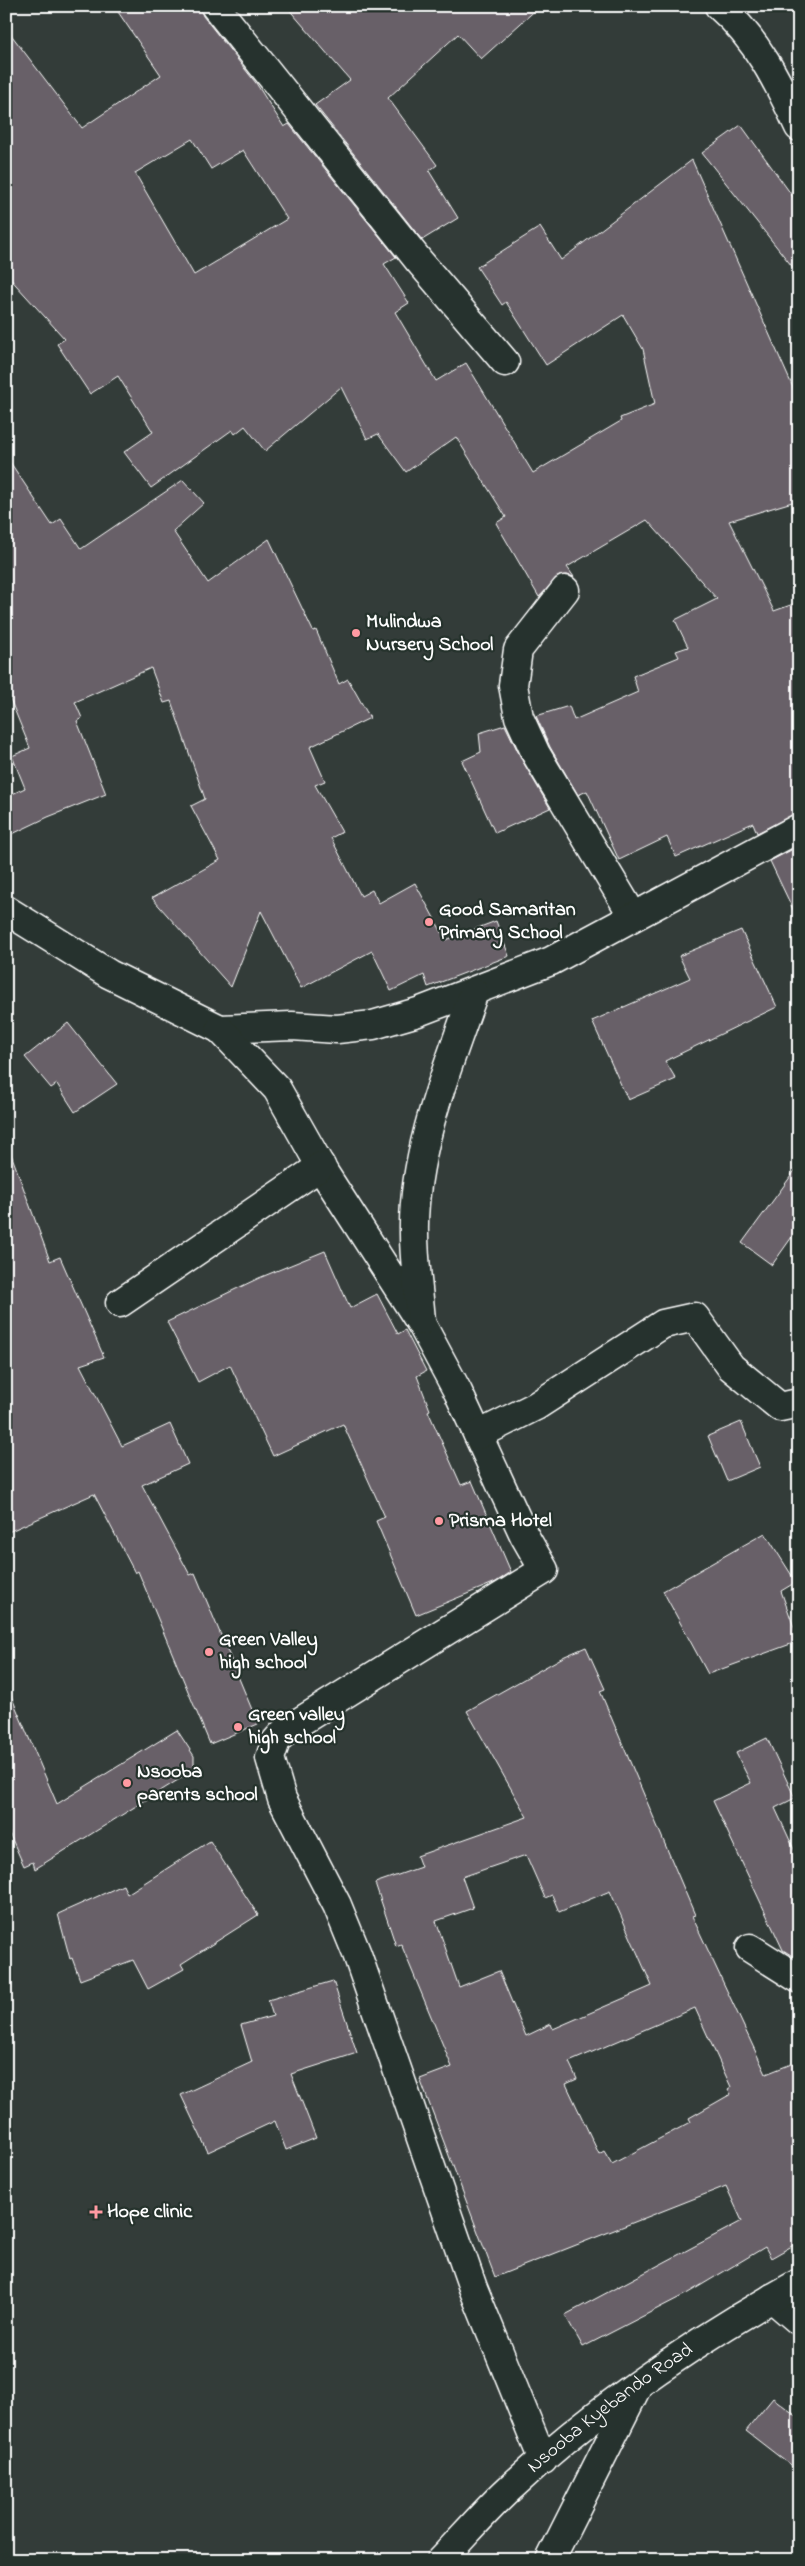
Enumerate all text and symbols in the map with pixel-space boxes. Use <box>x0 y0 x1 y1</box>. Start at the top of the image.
place label: Mulindwa Nursery School <box>366 608 493 661</box>
marker: Mulindwa Nursery School <box>350 627 362 639</box>
place label: Good Samaritan Primary School <box>439 896 576 949</box>
marker: Good Samaritan Primary School <box>423 916 435 928</box>
place label: Prisma Hotel <box>449 1507 552 1536</box>
marker: Prisma Hotel <box>433 1515 445 1527</box>
place label: Green Valley high school <box>219 1626 318 1679</box>
marker: Green Valley high school <box>203 1646 215 1658</box>
place label: Green valley high school <box>248 1701 345 1754</box>
marker: Green valley high school <box>232 1721 244 1733</box>
place label: Nsooba parents school <box>137 1758 258 1810</box>
marker: Nsooba parents school <box>121 1777 133 1789</box>
place label: Hope clinic <box>107 2198 193 2227</box>
marker: Hope clinic <box>89 2205 103 2219</box>
street label: Nsooba Kyebando Road <box>521 2336 699 2480</box>

